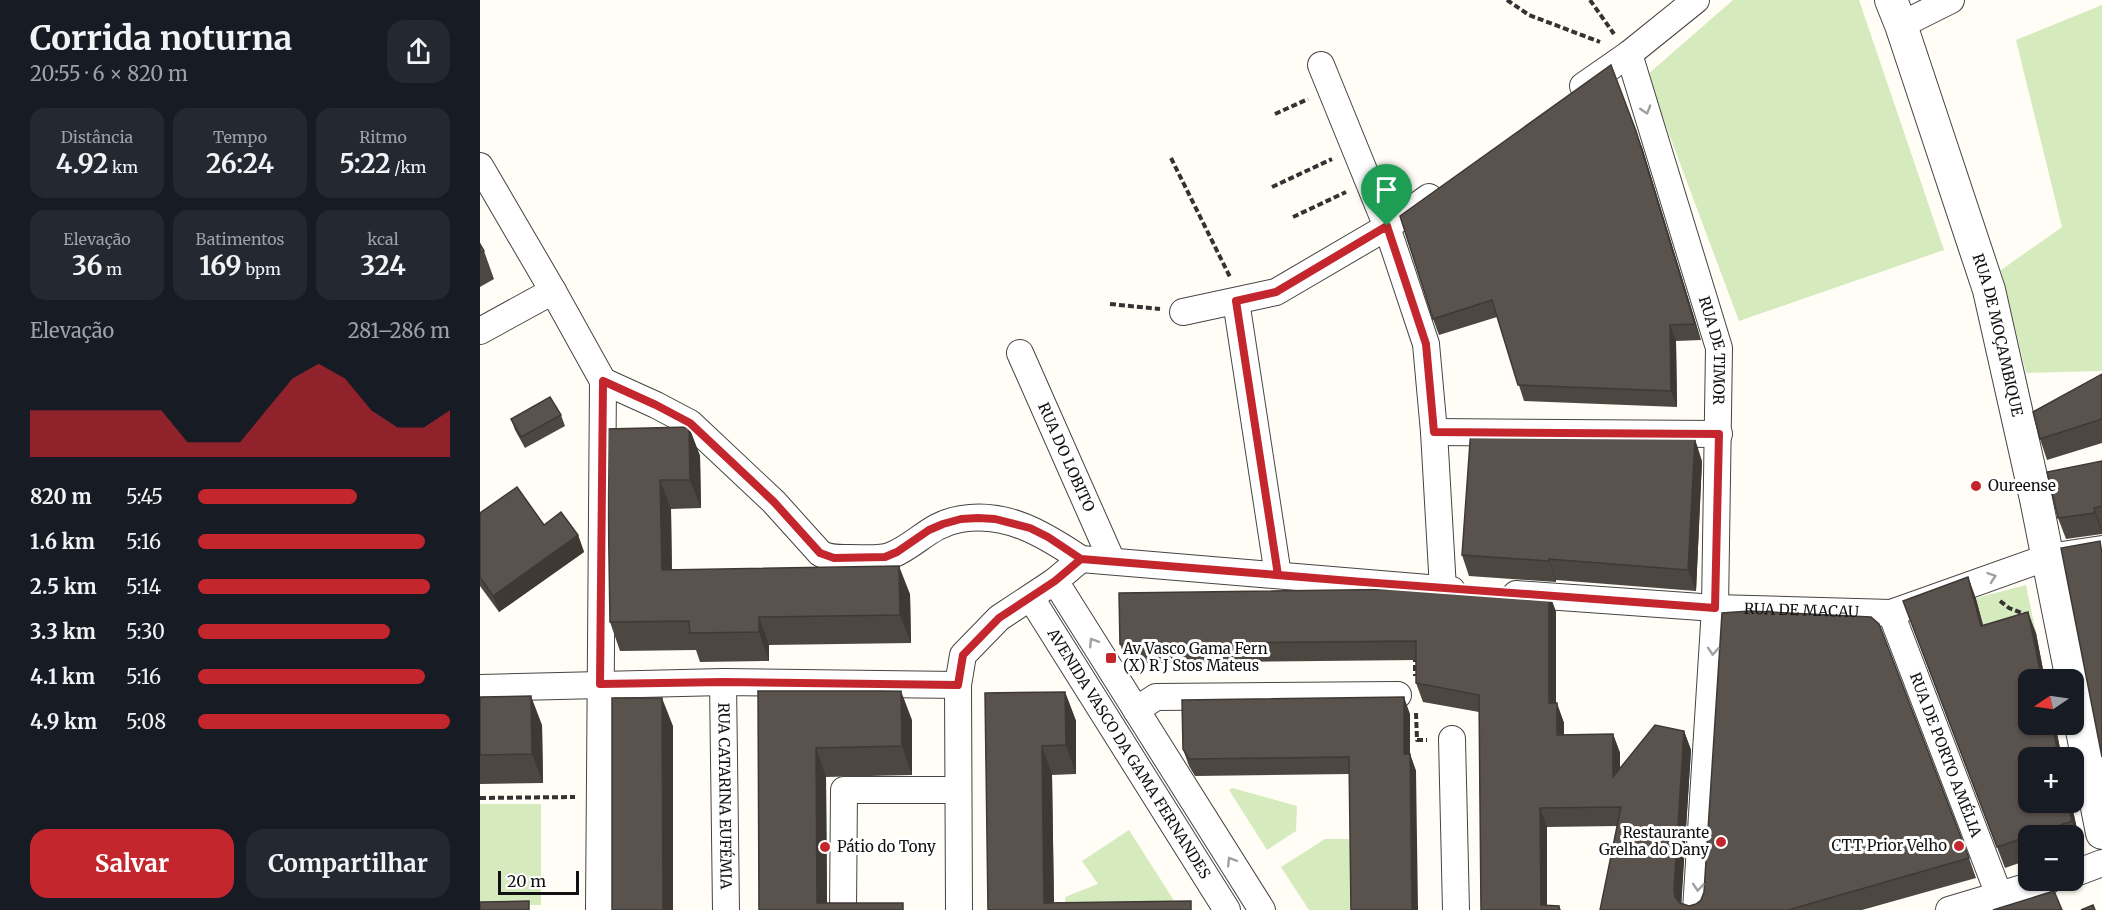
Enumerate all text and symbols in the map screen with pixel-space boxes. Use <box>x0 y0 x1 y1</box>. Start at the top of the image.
text: Corrida noturna <box>30 18 292 59</box>
button: share <box>387 20 450 83</box>
text: 20:55 · 6 × 820 m <box>30 61 188 86</box>
one-way arrow <box>1639 104 1651 115</box>
text: Distância <box>61 127 133 147</box>
text: Tempo <box>213 127 267 147</box>
text: Ritmo <box>359 127 407 147</box>
text: 4.92 <box>56 147 108 180</box>
text: 26:24 <box>206 147 274 180</box>
text: 5:22 <box>340 147 390 180</box>
text: km <box>108 157 138 177</box>
text: /km <box>390 157 426 177</box>
pin <box>1361 164 1412 226</box>
icon: arrive <box>1370 173 1403 206</box>
text: Elevação <box>63 229 131 249</box>
text: Batimentos <box>196 229 284 249</box>
text: kcal <box>367 229 399 249</box>
text: 36 <box>72 249 102 282</box>
text: 169 <box>199 249 242 282</box>
text: 324 <box>360 249 406 282</box>
street label: RUA DE MOÇAMBIQUE <box>1969 251 2027 419</box>
text: m <box>102 259 122 279</box>
text: bpm <box>242 259 281 279</box>
street label: RUA DE TIMOR <box>1695 294 1729 405</box>
text: Elevação <box>30 318 114 343</box>
text: 281–286 m <box>348 318 450 343</box>
street label: RUA DO LOBITO <box>1034 399 1099 515</box>
place label: Oureense <box>1988 476 2056 495</box>
marker: Oureense <box>1969 479 1983 493</box>
text: 820 m <box>30 484 92 509</box>
text: 5:45 <box>126 484 163 509</box>
text: 1.6 km <box>30 529 95 554</box>
text: 5:16 <box>126 529 161 554</box>
one-way arrow <box>1986 572 1997 584</box>
text: 2.5 km <box>30 574 97 599</box>
text: 5:14 <box>126 574 161 599</box>
street label: RUA DE MACAU <box>1744 599 1859 621</box>
text: 3.3 km <box>30 619 96 644</box>
text: 5:30 <box>126 619 165 644</box>
street label: AVENIDA VASCO DA GAMA FERNANDES <box>1043 624 1215 882</box>
one-way arrow <box>1090 638 1101 649</box>
place label: Av Vasco Gama Fern (X) R J Stos Mateus <box>1122 639 1268 675</box>
one-way arrow <box>1706 646 1719 655</box>
marker: Av Vasco Gama Fern (X) R J Stos Mateus <box>1104 651 1118 665</box>
text: 4.1 km <box>30 664 95 689</box>
text: 5:16 <box>126 664 161 689</box>
north arrow <box>2018 669 2084 735</box>
map controls <box>2018 669 2084 891</box>
street label: RUA DE PORTO AMÉLIA <box>1906 670 1986 840</box>
street label: RUA CATARINA EUFÉMIA <box>714 703 736 890</box>
text: 4.9 km <box>30 709 97 734</box>
text: 5:08 <box>126 709 166 734</box>
button: + <box>2018 747 2084 813</box>
place label: Restaurante Grelha do Dany <box>1599 823 1709 859</box>
button: − <box>2018 825 2084 891</box>
button: Salvar <box>30 829 234 898</box>
button: Compartilhar <box>246 829 450 898</box>
marker: Restaurante Grelha do Dany <box>1714 835 1728 849</box>
place label: CTT Prior Velho <box>1832 836 1947 855</box>
place label: Pátio do Tony <box>837 837 936 856</box>
marker: CTT Prior Velho <box>1952 839 1966 853</box>
marker: Pátio do Tony <box>818 840 832 854</box>
one-way arrow <box>1227 856 1238 867</box>
scale bar <box>498 868 579 896</box>
text: 20 m <box>507 871 546 891</box>
one-way arrow <box>1691 883 1704 892</box>

